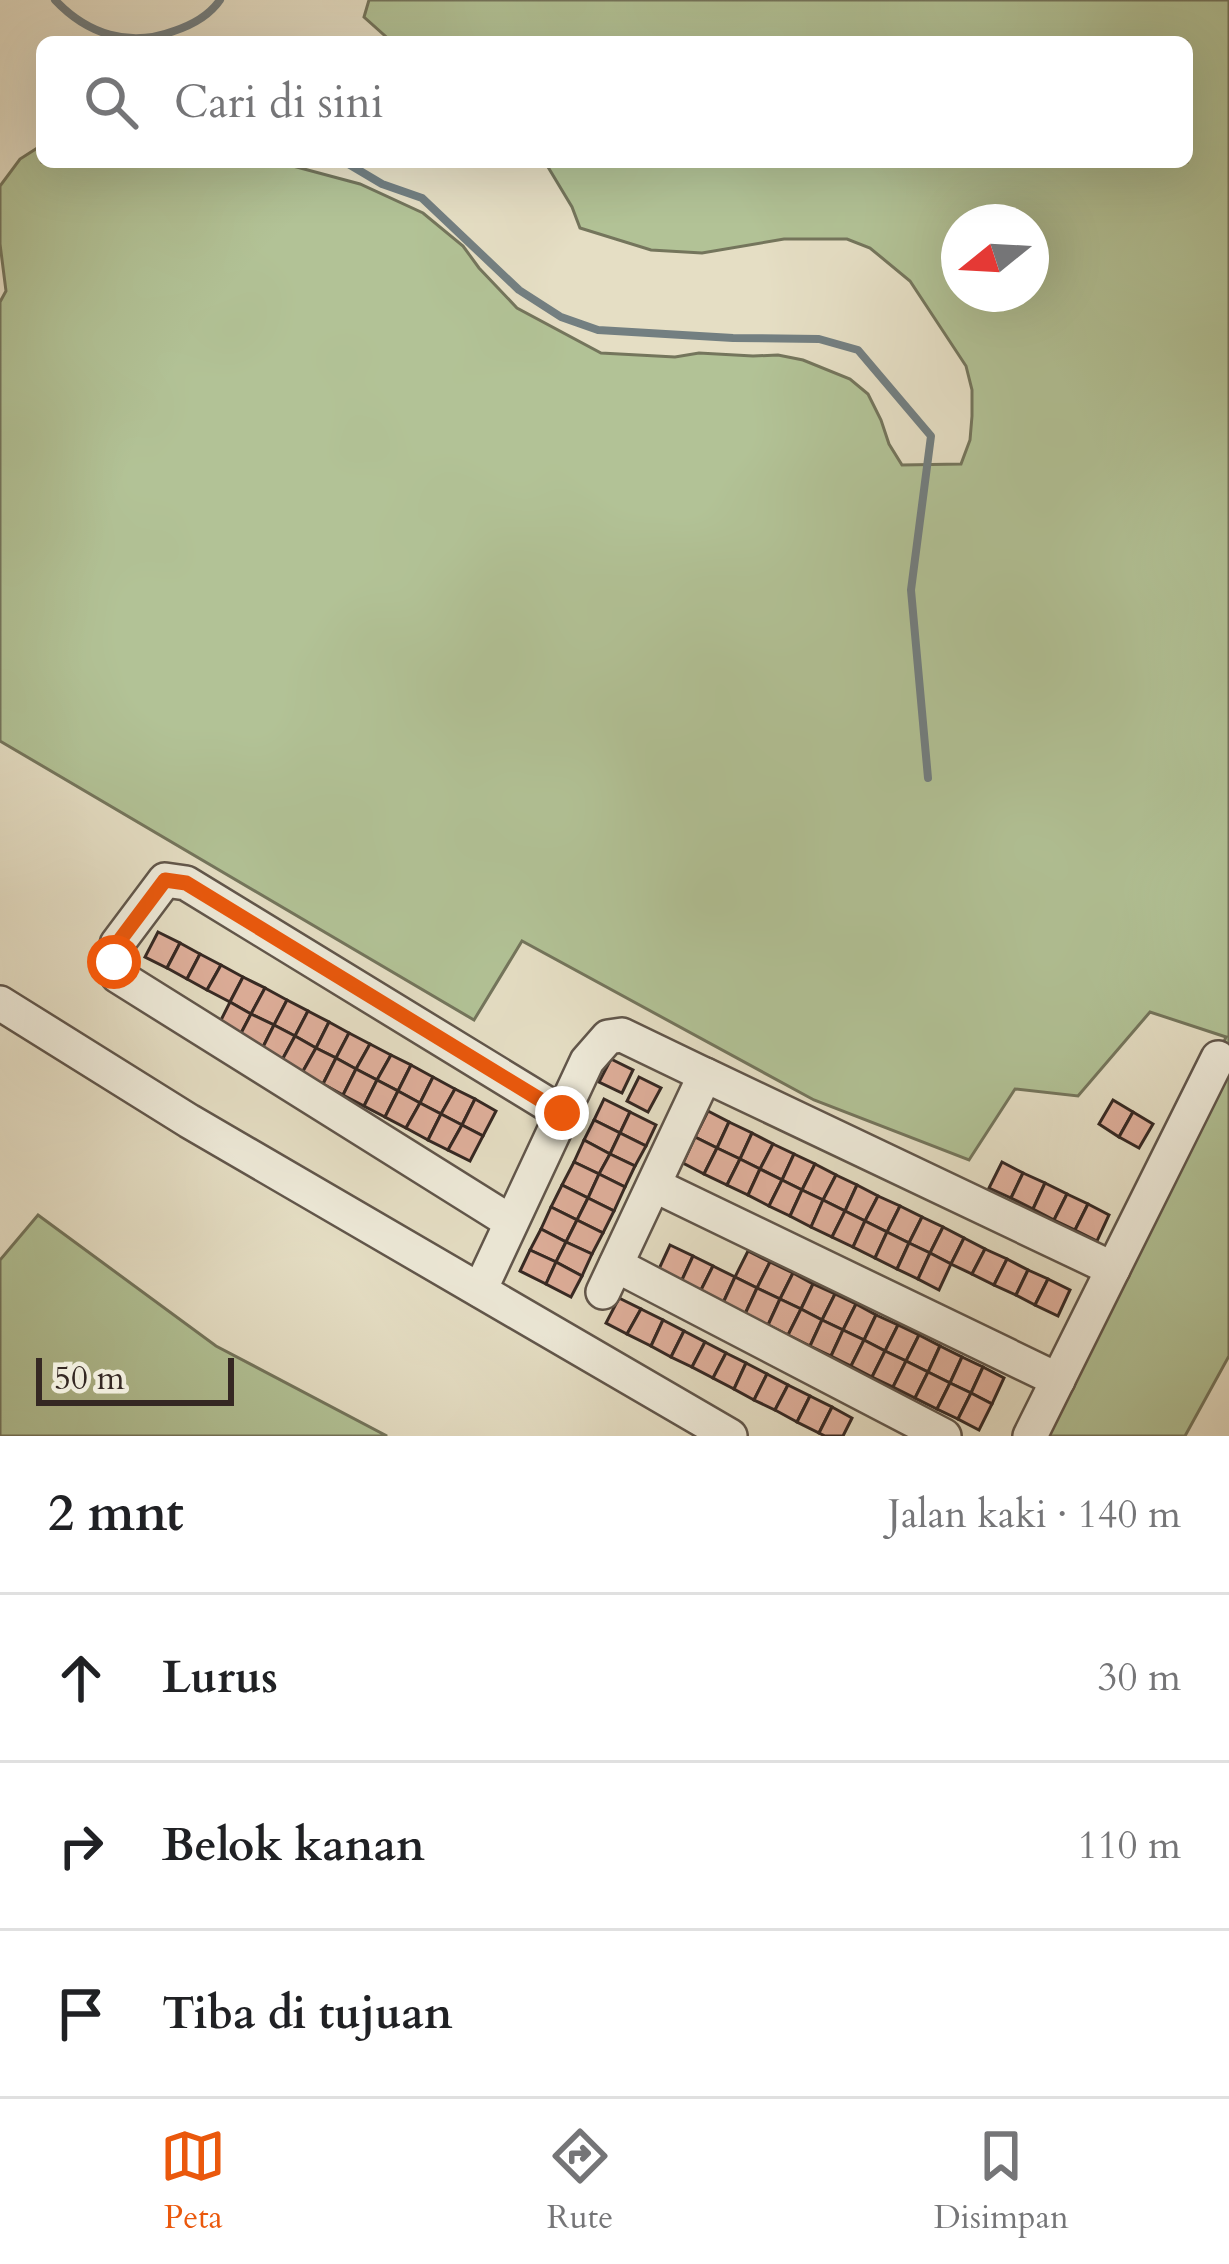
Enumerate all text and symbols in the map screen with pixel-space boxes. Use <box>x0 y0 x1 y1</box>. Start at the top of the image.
search box <box>36 36 1193 168</box>
icon: search <box>78 69 144 135</box>
text: Cari di sini <box>174 72 384 133</box>
north arrow <box>941 204 1049 312</box>
route start <box>87 935 141 989</box>
route end <box>535 1086 589 1140</box>
scale bar <box>36 1352 234 1405</box>
text: 50 m <box>54 1356 125 1401</box>
text: 2 mnt <box>48 1479 184 1549</box>
text: Jalan kaki · 140 m <box>888 1488 1181 1541</box>
icon: ahead <box>48 1645 114 1711</box>
text: Lurus <box>162 1647 278 1708</box>
text: 30 m <box>1098 1651 1181 1704</box>
icon: right <box>48 1813 114 1879</box>
text: Belok kanan <box>162 1815 425 1876</box>
text: 110 m <box>1078 1819 1181 1872</box>
icon: arrive <box>48 1981 114 2047</box>
text: Tiba di tujuan <box>162 1983 453 2044</box>
tab: Peta <box>160 2123 226 2240</box>
tab: Rute <box>547 2123 613 2240</box>
tab: Disimpan <box>934 2123 1069 2240</box>

